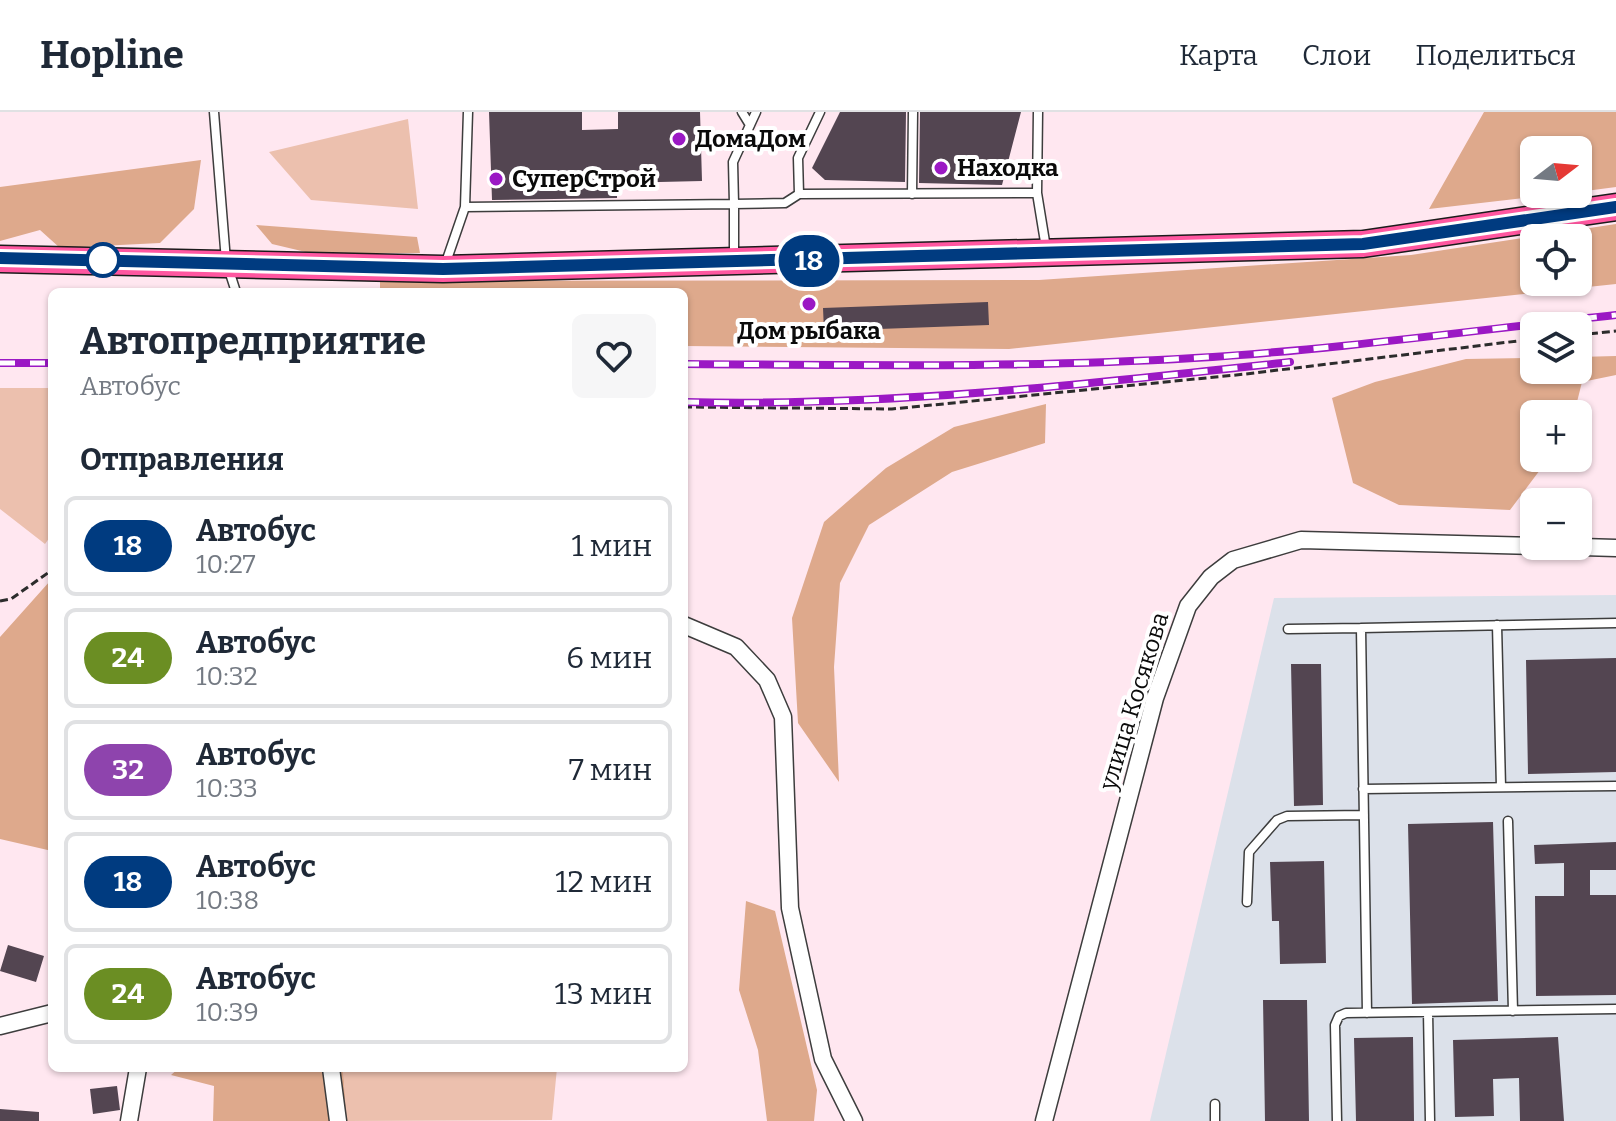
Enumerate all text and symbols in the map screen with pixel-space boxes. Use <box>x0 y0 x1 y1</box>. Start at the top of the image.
text: Hopline <box>40 32 184 78</box>
text: Карта <box>1179 39 1258 72</box>
text: Слои <box>1302 39 1371 72</box>
text: Поделиться <box>1415 39 1576 72</box>
place label: ДомаДом <box>695 125 806 153</box>
marker: ДомаДом <box>670 130 688 148</box>
north arrow <box>1520 136 1592 208</box>
map controls <box>1520 136 1592 560</box>
place label: Находка <box>957 154 1059 182</box>
marker: Находка <box>932 159 950 177</box>
place label: СуперСтрой <box>512 165 656 193</box>
marker: СуперСтрой <box>487 170 505 188</box>
button: locate <box>1520 224 1592 296</box>
line badge: 18 <box>773 235 845 287</box>
unlabelled marker <box>86 243 120 277</box>
text: 18 <box>795 244 823 277</box>
marker: Дом рыбака <box>800 295 818 313</box>
button: layers <box>1520 312 1592 384</box>
button: heart <box>572 314 656 398</box>
place label: Дом рыбака <box>737 317 881 345</box>
text: Автопредприятие <box>80 318 426 364</box>
text: Автобус <box>80 371 181 402</box>
button: + <box>1520 400 1592 472</box>
text: Отправления <box>80 442 284 478</box>
button: − <box>1520 488 1592 560</box>
text: Автобус <box>196 513 316 549</box>
text: 1 мин <box>572 528 652 564</box>
text: 18 <box>114 529 142 562</box>
text: 10:27 <box>196 549 256 580</box>
street label: улица Косякова <box>1093 609 1174 794</box>
text: Автобус <box>196 625 316 661</box>
text: 6 мин <box>566 640 652 676</box>
text: 24 <box>112 641 144 674</box>
text: 10:32 <box>196 661 258 692</box>
text: Автобус <box>196 737 316 773</box>
text: 7 мин <box>569 752 652 788</box>
text: 32 <box>112 753 144 786</box>
text: 10:33 <box>196 773 258 804</box>
text: Автобус <box>196 849 316 885</box>
text: 12 мин <box>555 864 652 900</box>
text: 18 <box>114 865 142 898</box>
text: 10:38 <box>196 885 259 916</box>
text: Автобус <box>196 961 316 997</box>
text: 13 мин <box>554 976 652 1012</box>
text: 24 <box>112 977 144 1010</box>
text: 10:39 <box>196 997 259 1028</box>

